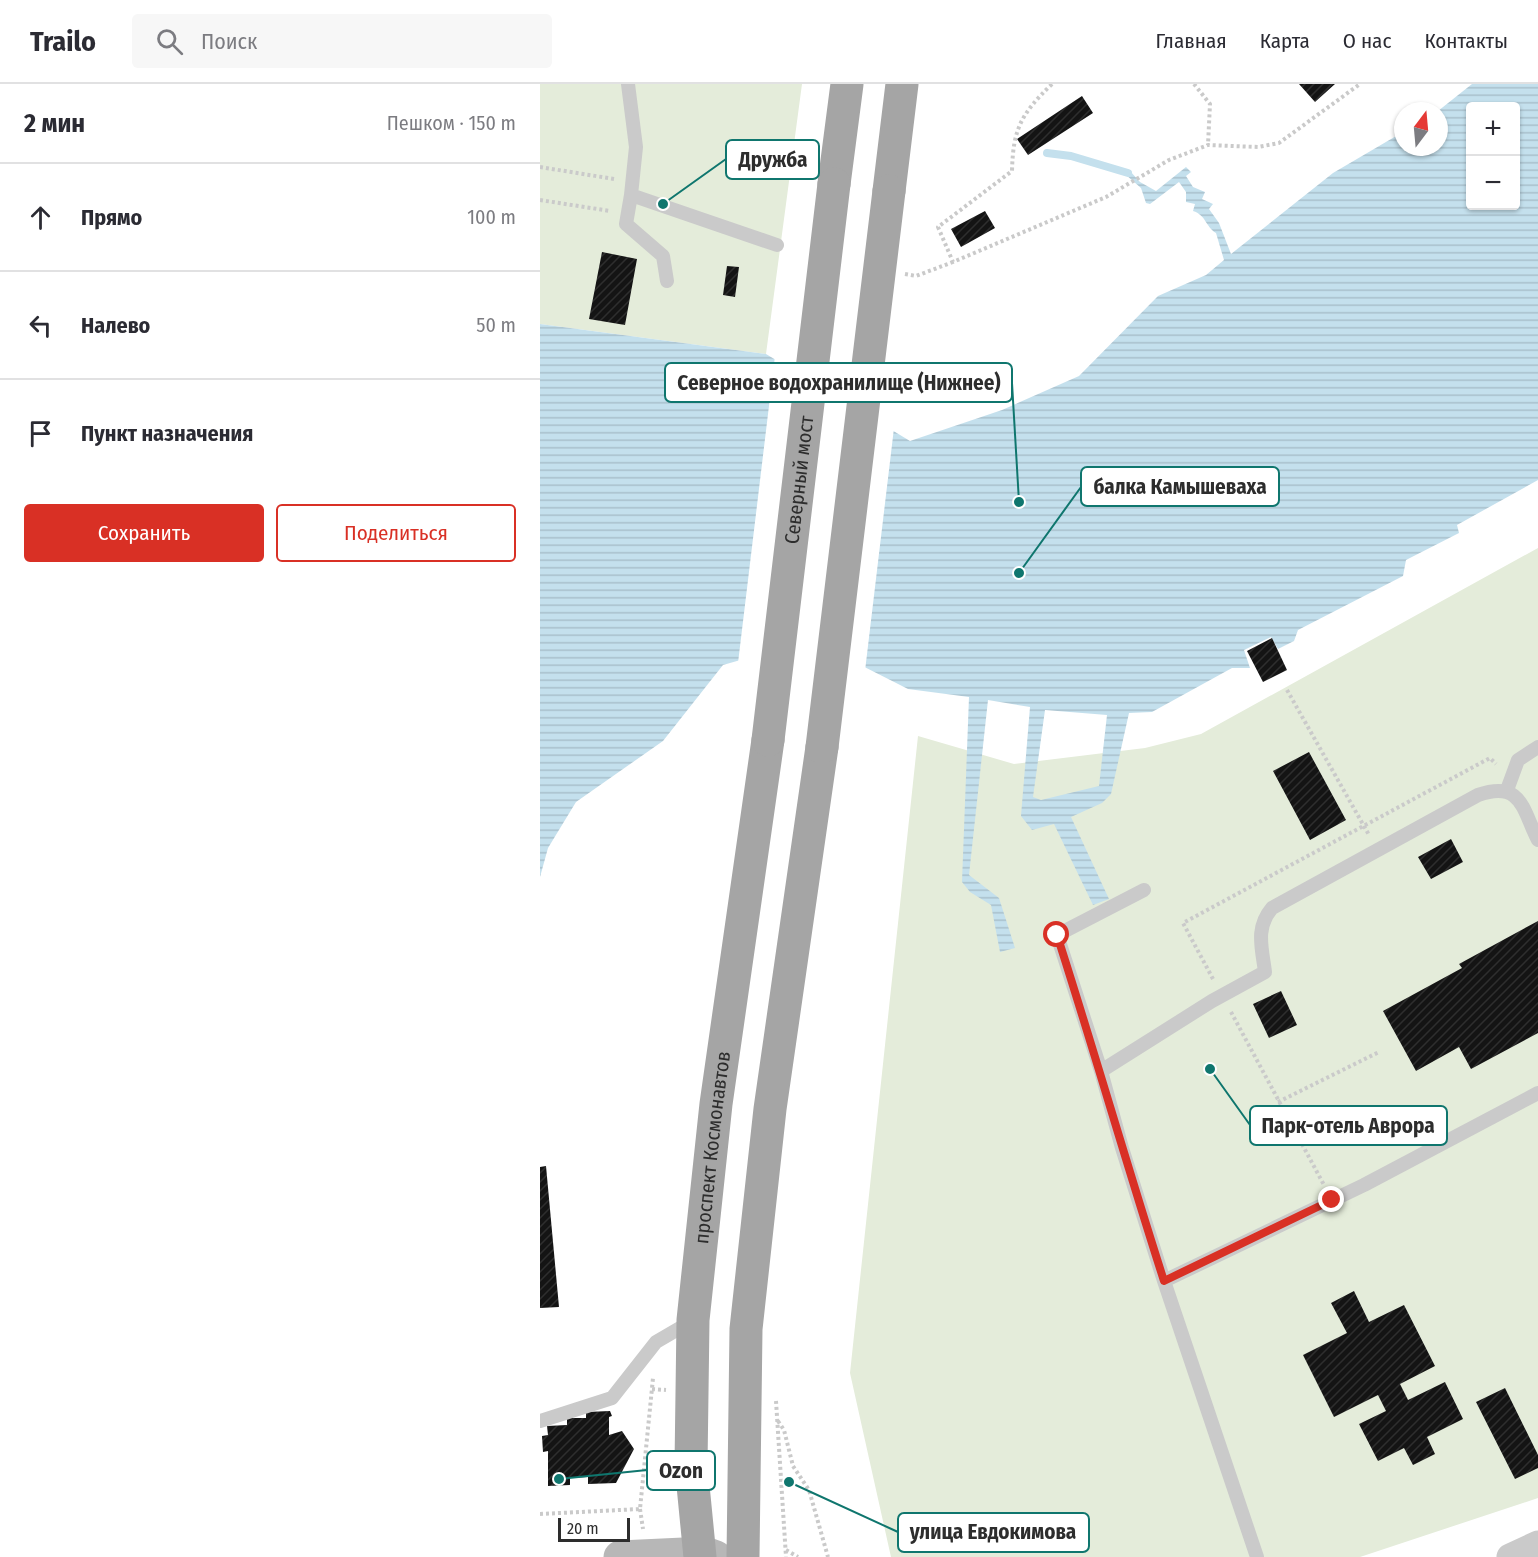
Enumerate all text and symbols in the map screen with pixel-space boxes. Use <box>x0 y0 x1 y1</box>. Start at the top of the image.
search box <box>132 14 552 68</box>
text: Trailo <box>30 25 96 58</box>
icon: search <box>153 25 186 58</box>
text: Поиск <box>201 28 257 55</box>
text: Главная <box>1156 28 1227 54</box>
text: Карта <box>1260 28 1310 54</box>
text: О нас <box>1343 28 1391 54</box>
text: Контакты <box>1424 28 1508 54</box>
north arrow <box>1394 102 1448 156</box>
map controls <box>1466 102 1520 210</box>
button: + <box>1466 102 1520 156</box>
text: 2 мин <box>24 108 85 139</box>
text: Пешком · 150 m <box>387 111 516 135</box>
callout: Дружба <box>726 140 819 179</box>
text: Дружба <box>738 147 807 173</box>
button: − <box>1466 156 1520 210</box>
icon: ahead <box>24 201 57 234</box>
text: Прямо <box>81 204 142 231</box>
text: 100 m <box>467 205 516 229</box>
icon: left <box>24 309 57 342</box>
text: Налево <box>81 312 150 339</box>
text: 50 m <box>476 313 516 337</box>
callout: Северное водохранилище (Нижнее) <box>665 363 1012 402</box>
text: Северное водохранилище (Нижнее) <box>677 370 1001 396</box>
street label: Северный мост <box>779 413 819 545</box>
icon: arrive <box>24 417 57 450</box>
text: Пункт назначения <box>81 420 253 447</box>
callout: балка Камышеваха <box>1081 467 1279 506</box>
text: балка Камышеваха <box>1093 474 1267 500</box>
button: Сохранить <box>24 504 264 562</box>
button: Поделиться <box>276 504 516 562</box>
route start <box>1043 921 1069 947</box>
street label: проспект Космонавтов <box>689 1050 735 1245</box>
callout: Парк-отель Аврора <box>1250 1106 1447 1145</box>
text: Парк-отель Аврора <box>1261 1113 1435 1139</box>
route end <box>1318 1186 1344 1212</box>
callout: Ozon <box>647 1451 715 1490</box>
text: Ozon <box>659 1458 703 1484</box>
callout: улица Евдокимова <box>898 1513 1089 1552</box>
scale bar <box>558 1515 630 1542</box>
text: 20 m <box>567 1519 598 1538</box>
text: улица Евдокимова <box>909 1519 1076 1545</box>

